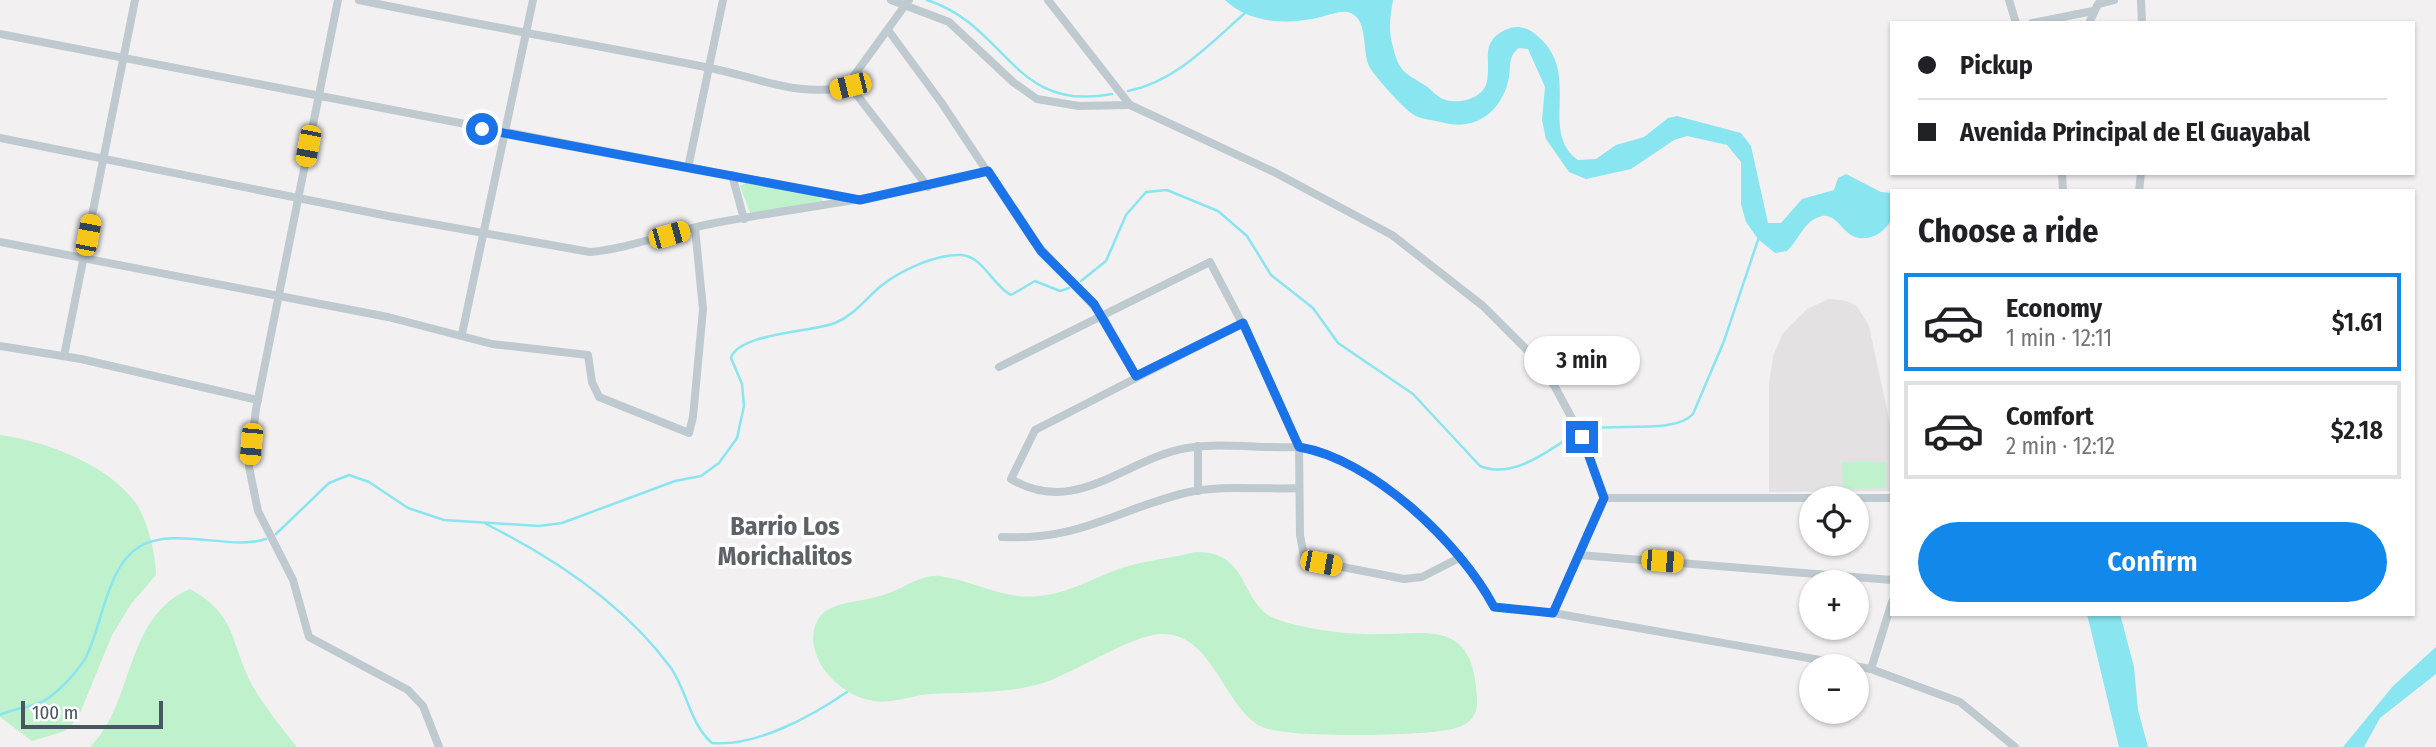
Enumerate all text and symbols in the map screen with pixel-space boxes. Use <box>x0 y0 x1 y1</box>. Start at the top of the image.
text: Pickup <box>1960 50 2033 81</box>
car <box>828 71 873 101</box>
route start <box>466 113 498 145</box>
text: Avenida Principal de El Guayabal <box>1960 117 2310 148</box>
car <box>294 123 323 169</box>
car <box>74 212 103 258</box>
text: Choose a ride <box>1918 212 2099 250</box>
car <box>646 219 693 251</box>
icon: car <box>1922 291 1985 354</box>
text: Economy <box>2006 293 2102 324</box>
text: $1.61 <box>2332 307 2383 338</box>
text: 1 min · 12:11 <box>2006 324 2112 352</box>
callout: 3 min <box>1524 336 1640 384</box>
text: 3 min <box>1556 346 1608 374</box>
icon: car <box>1922 399 1985 462</box>
text: Comfort <box>2006 401 2094 432</box>
text: $2.18 <box>2331 415 2383 446</box>
route end <box>1566 421 1598 453</box>
car <box>239 422 264 466</box>
text: 2 min · 12:12 <box>2006 432 2115 460</box>
map controls <box>1799 486 1869 724</box>
button: locate <box>1799 486 1869 556</box>
district label: Barrio Los Morichalitos <box>718 511 852 572</box>
button: Confirm <box>1918 522 2387 602</box>
car <box>1299 549 1344 577</box>
car <box>1641 549 1684 573</box>
button: + <box>1799 570 1869 640</box>
button: − <box>1799 654 1869 724</box>
scale bar <box>21 698 163 730</box>
text: 100 m <box>32 701 78 724</box>

